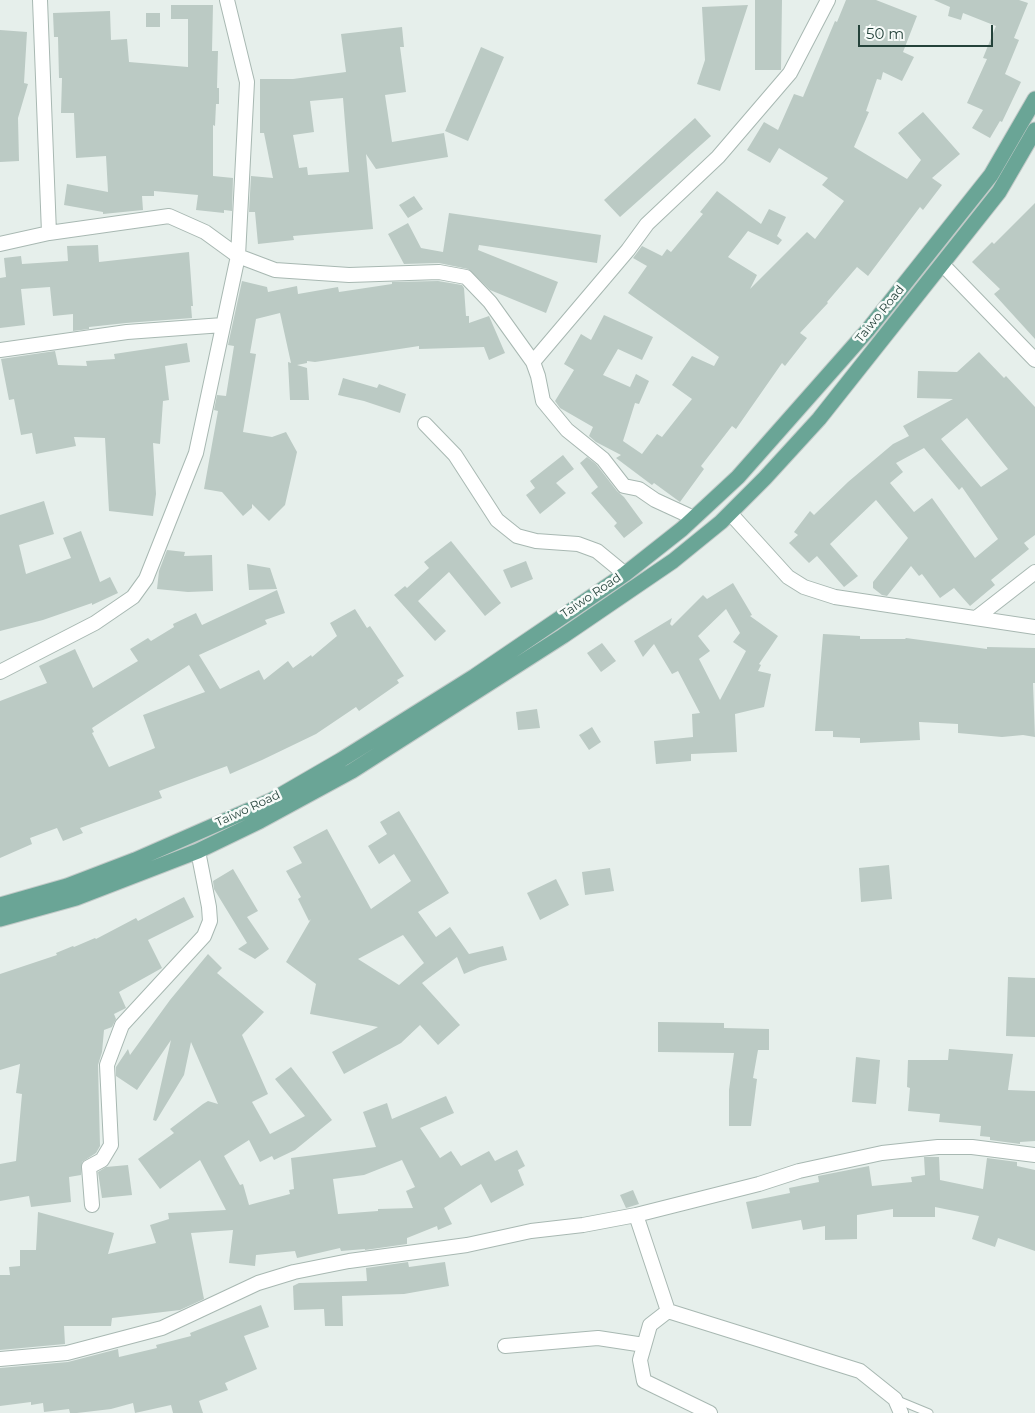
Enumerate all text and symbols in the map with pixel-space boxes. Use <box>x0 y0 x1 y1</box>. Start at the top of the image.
scale bar <box>860 15 995 47</box>
text: 50 m <box>866 24 904 43</box>
street label: Taiwo Road <box>853 283 907 345</box>
street label: Taiwo Road <box>558 571 624 621</box>
street label: Taiwo Road <box>214 788 282 830</box>

